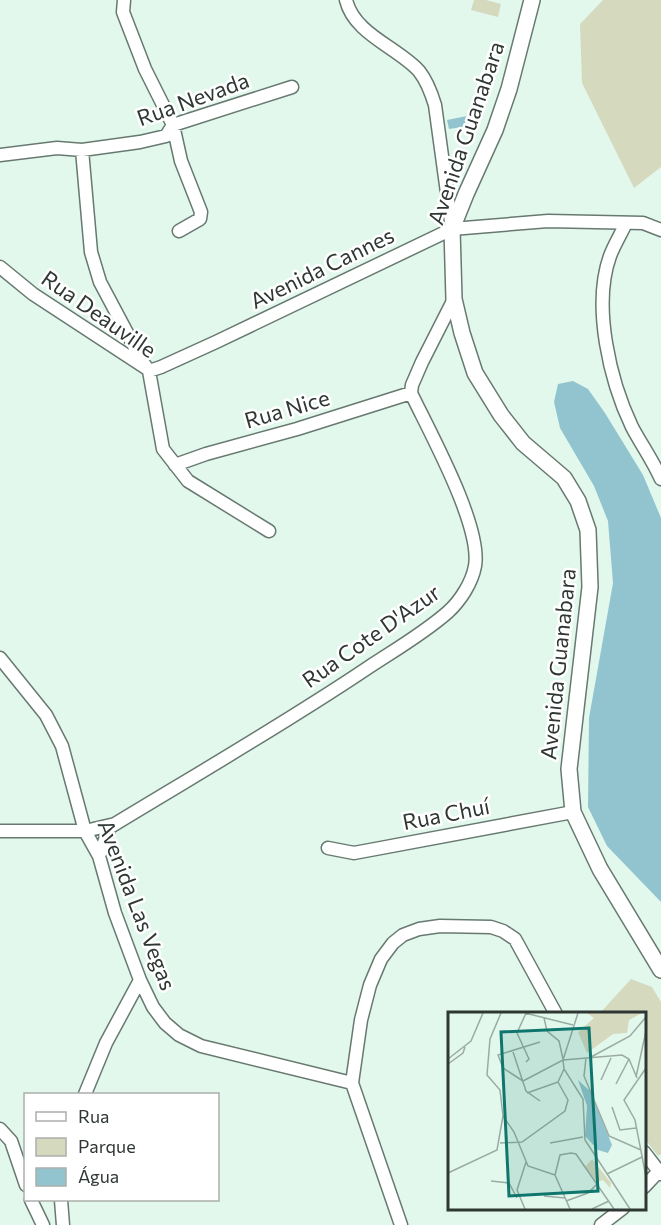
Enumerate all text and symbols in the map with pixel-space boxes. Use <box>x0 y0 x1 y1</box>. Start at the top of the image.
street label: Avenida Guanabara <box>421 38 510 228</box>
street label: Rua Nevada <box>133 66 253 131</box>
street label: Avenida Cannes <box>245 221 398 314</box>
street label: Rua Deauville <box>37 264 162 363</box>
street label: Rua Nice <box>241 384 333 434</box>
street label: Avenida Guanabara <box>534 567 581 761</box>
street label: Rua Cote D'Azur <box>297 578 445 693</box>
street label: Rua Chuí <box>400 792 493 835</box>
street label: Avenida Las Vegas <box>93 816 182 994</box>
inset map <box>448 1012 646 1210</box>
legend <box>24 1093 219 1201</box>
text: Rua <box>78 1105 109 1127</box>
text: Parque <box>78 1135 136 1157</box>
text: Água <box>78 1165 119 1187</box>

